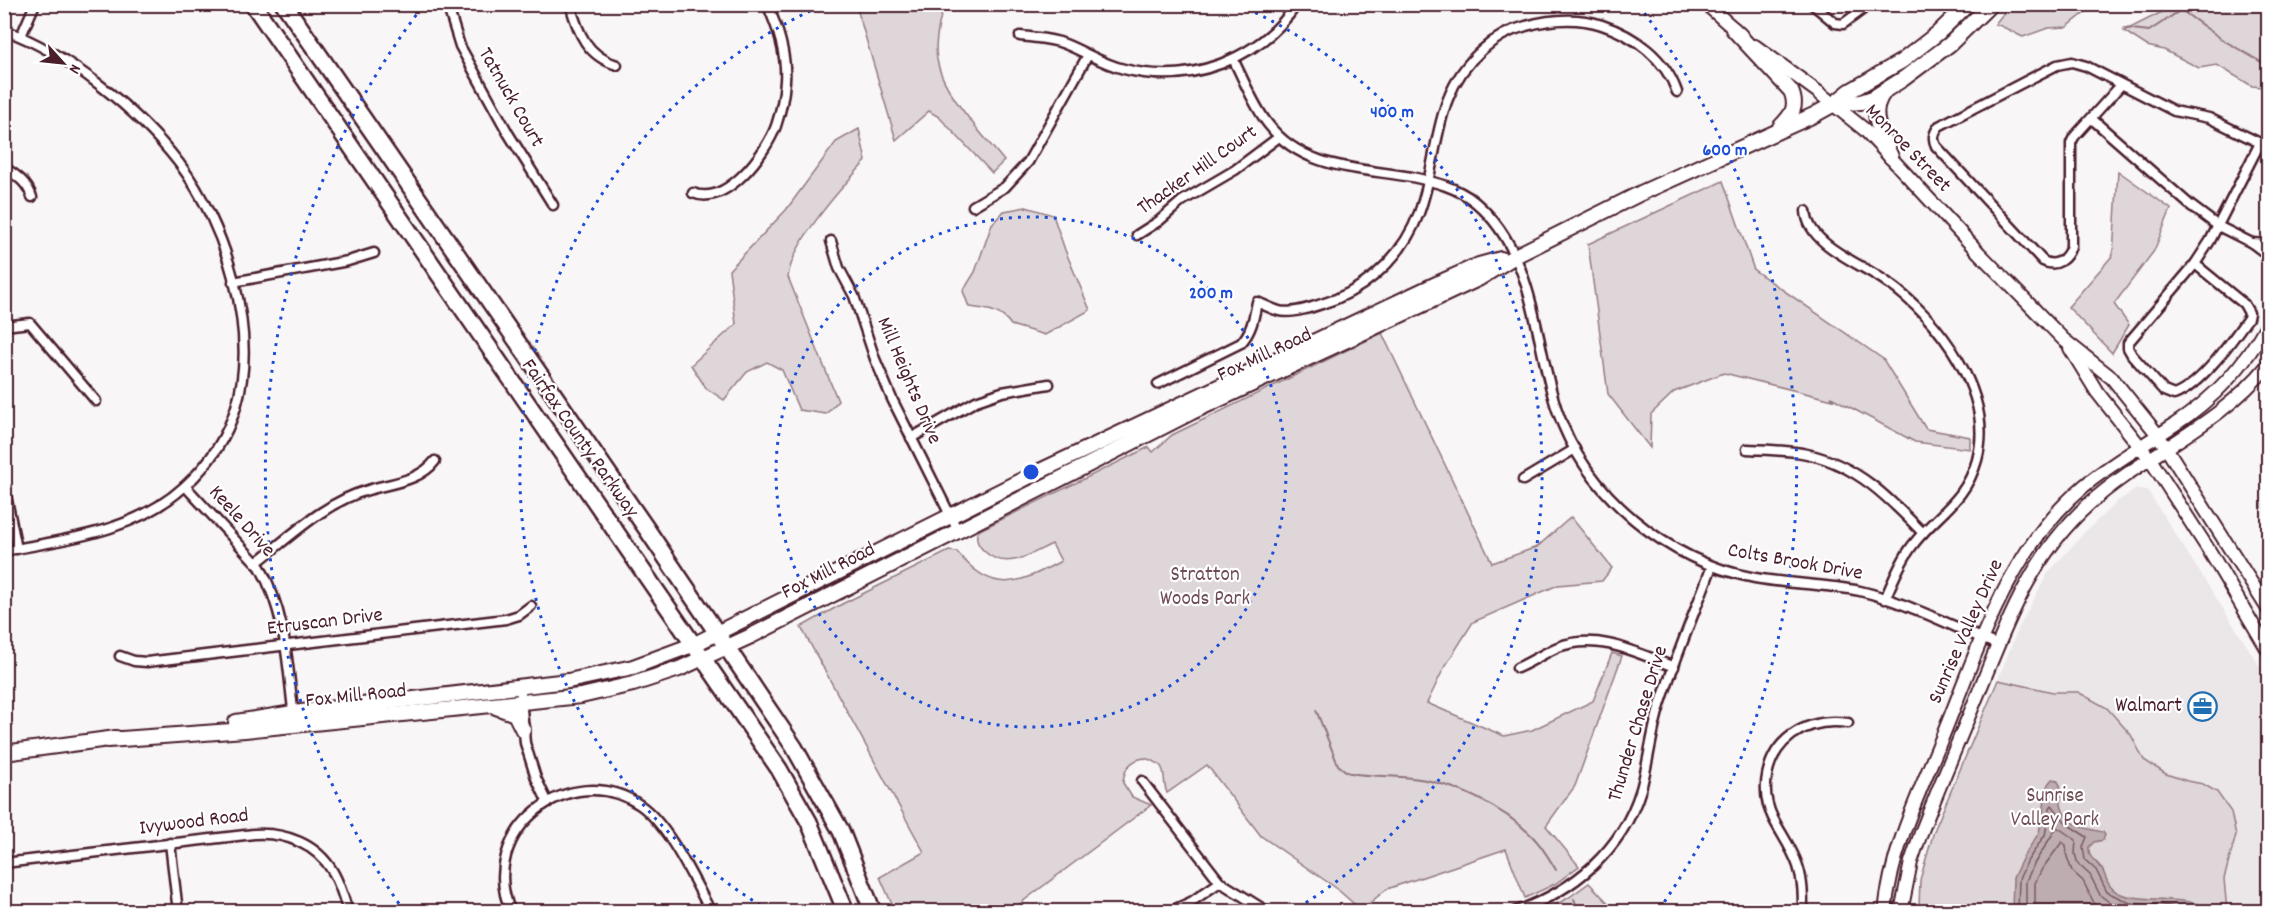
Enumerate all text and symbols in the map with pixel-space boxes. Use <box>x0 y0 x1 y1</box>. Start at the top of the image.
north arrow <box>33 33 93 93</box>
street label: Tatnuck Court <box>469 42 551 154</box>
text: N <box>62 60 86 78</box>
street label: Monroe Street <box>1857 98 1957 200</box>
text: 400 m <box>1370 101 1414 126</box>
street label: Thacker Hill Court <box>1132 118 1264 224</box>
text: 600 m <box>1703 139 1747 164</box>
text: 200 m <box>1189 282 1233 307</box>
street label: Mill Heights Drive <box>868 313 948 449</box>
street label: Fox Mill Road <box>1213 321 1317 391</box>
street label: Fairfax County Parkway <box>513 353 645 525</box>
centre of rings <box>1021 462 1041 482</box>
street label: Keele Drive <box>201 479 281 565</box>
street label: Fox Mill Road <box>777 536 881 608</box>
street label: Colts Brook Drive <box>1725 536 1865 590</box>
street label: Sunrise Valley Drive <box>1922 555 2012 709</box>
park label: Stratton Woods Park <box>1160 561 1250 615</box>
street label: Etruscan Drive <box>265 601 385 645</box>
street label: Thunder Chase Drive <box>1601 642 1677 806</box>
street label: Fox Mill Road <box>304 677 408 717</box>
office icon: Walmart <box>2187 691 2219 723</box>
place label: Walmart <box>2115 692 2182 722</box>
park label: Sunrise Valley Park <box>2011 782 2099 836</box>
street label: Ivywood Road <box>138 801 250 845</box>

